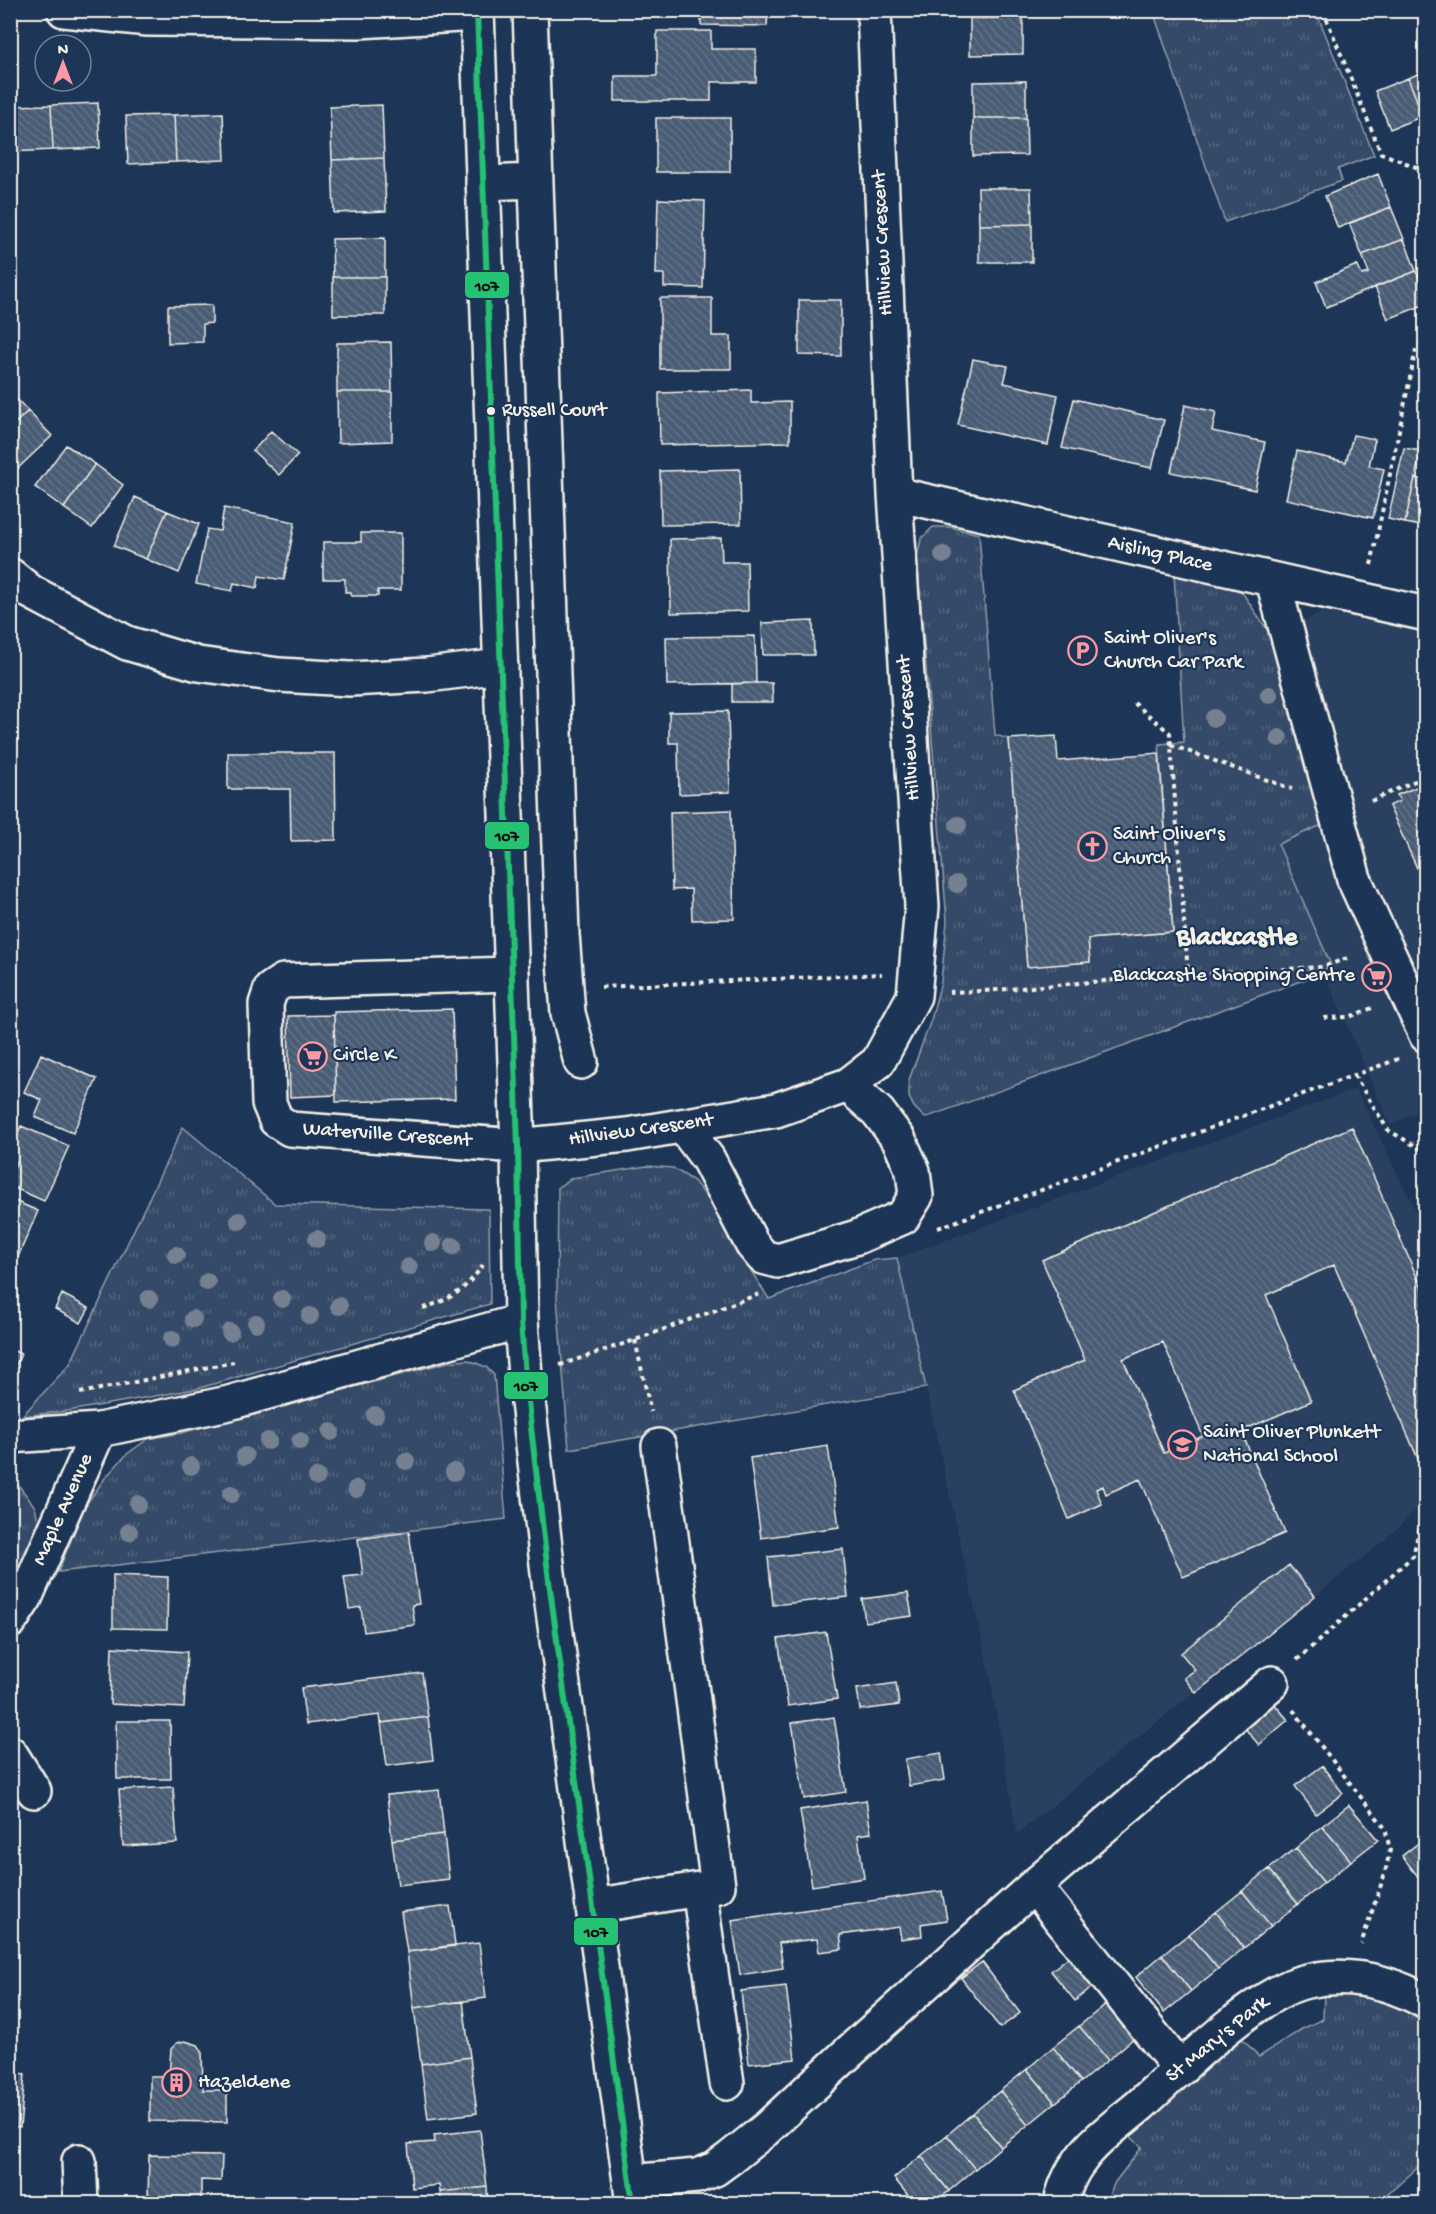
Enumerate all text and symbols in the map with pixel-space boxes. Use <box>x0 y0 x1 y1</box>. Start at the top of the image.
north arrow <box>33 33 93 93</box>
text: N <box>58 42 69 61</box>
street label: Hillview Crescent <box>868 167 900 316</box>
line badge: 107 <box>464 271 510 299</box>
text: 107 <box>474 279 500 298</box>
place label: Russell Court <box>502 400 608 423</box>
marker: Russell Court <box>485 405 497 417</box>
street label: Aisling Place <box>1105 531 1216 579</box>
place label: Saint Oliver's Church Car Park <box>1104 627 1245 676</box>
parking icon: Saint Oliver's Church Car Park <box>1067 635 1099 667</box>
street label: Hillview Crescent <box>892 652 928 801</box>
line badge: 107 <box>484 821 530 850</box>
place label: Saint Oliver's Church <box>1113 823 1226 872</box>
text: 107 <box>494 829 520 848</box>
church icon: Saint Oliver's Church <box>1076 831 1108 863</box>
district label: Blackcastle <box>1176 923 1299 955</box>
supermarket icon: Blackcastle Shopping Centre <box>1360 960 1392 992</box>
place label: Blackcastle Shopping Centre <box>1112 964 1356 989</box>
supermarket icon: Circle K <box>296 1040 328 1072</box>
place label: Circle K <box>333 1044 398 1069</box>
street label: Hillview Crescent <box>567 1108 717 1154</box>
street label: Waterville Crescent <box>302 1118 475 1155</box>
line badge: 107 <box>503 1371 549 1400</box>
text: 107 <box>513 1379 539 1398</box>
place label: Saint Oliver Plunkett National School <box>1203 1421 1383 1470</box>
school or university icon: Saint Oliver Plunkett National School <box>1166 1429 1198 1461</box>
street label: Maple Avenue <box>28 1449 100 1570</box>
line badge: 107 <box>573 1917 619 1946</box>
text: 107 <box>583 1925 609 1944</box>
street label: St Mary's Park <box>1161 1989 1277 2089</box>
building icon: Hazeldene <box>161 2067 193 2099</box>
place label: Hazeldene <box>198 2071 291 2096</box>

